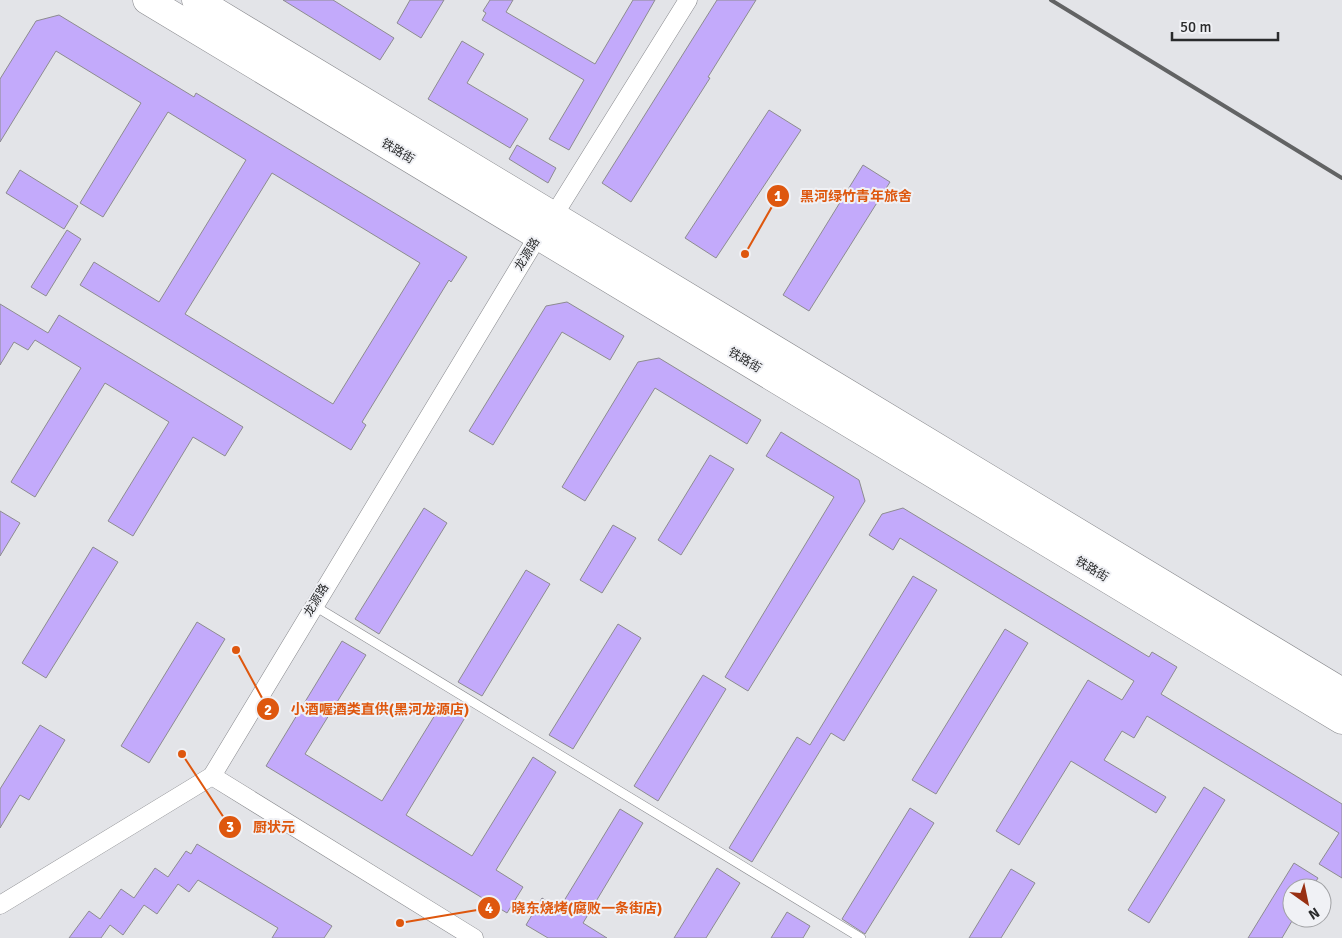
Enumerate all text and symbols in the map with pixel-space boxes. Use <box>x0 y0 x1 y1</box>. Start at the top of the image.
scale bar <box>1172 10 1278 42</box>
text: 50 m <box>1180 18 1211 36</box>
street label: 铁路街 <box>378 136 417 167</box>
callout: 黑河绿竹青年旅舍 <box>765 182 922 211</box>
text: 1 <box>774 187 782 205</box>
text: 黑河绿竹青年旅舍 <box>800 188 912 205</box>
street label: 龙源路 <box>512 235 543 274</box>
street label: 铁路街 <box>725 345 764 376</box>
street label: 铁路街 <box>1072 554 1111 585</box>
street label: 龙源路 <box>301 581 332 620</box>
callout: 小酒喔酒类直供(黑河龙源店) <box>256 695 479 724</box>
text: 2 <box>264 701 272 719</box>
text: 小酒喔酒类直供(黑河龙源店) <box>291 701 469 718</box>
callout: 厨状元 <box>218 812 305 841</box>
text: 3 <box>226 818 234 836</box>
text: 厨状元 <box>253 819 295 836</box>
north arrow <box>1282 878 1332 928</box>
callout: 晓东烧烤(腐败一条街店) <box>477 894 672 923</box>
text: 4 <box>485 899 493 917</box>
text: 晓东烧烤(腐败一条街店) <box>512 900 662 917</box>
text: N <box>1305 904 1323 923</box>

